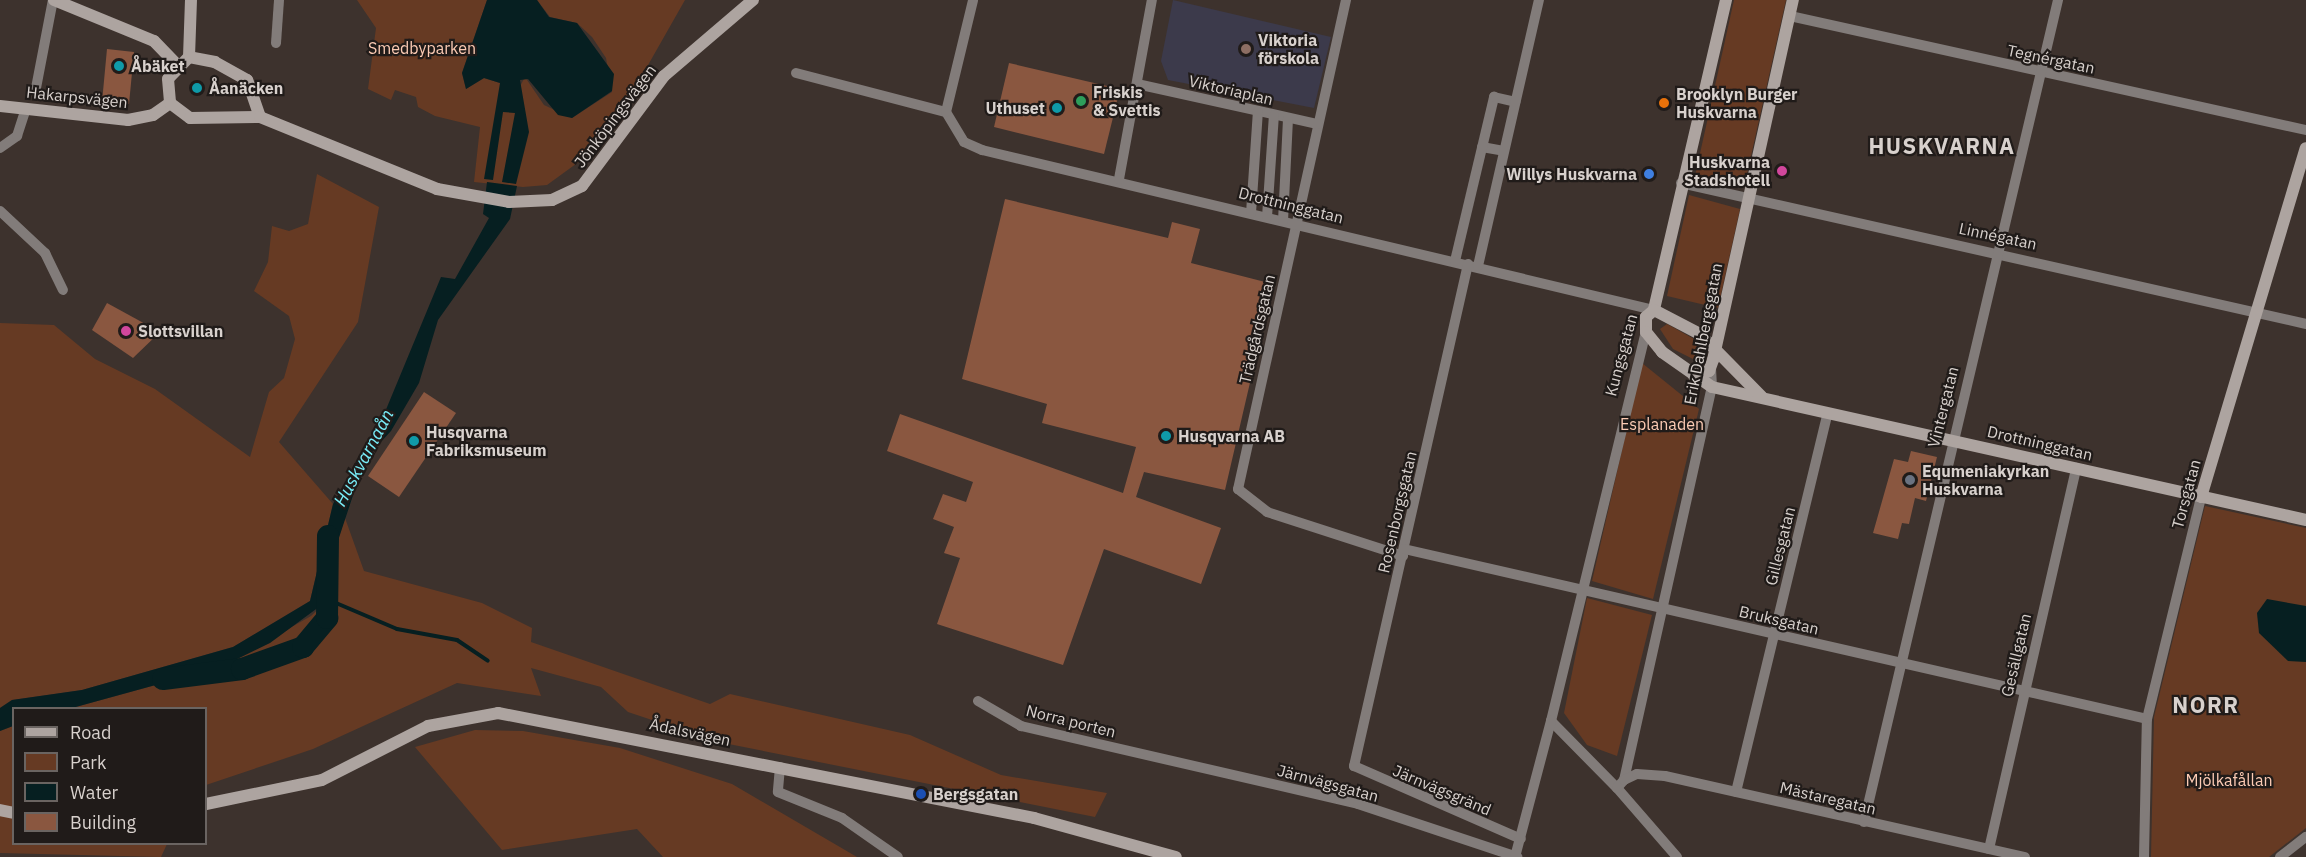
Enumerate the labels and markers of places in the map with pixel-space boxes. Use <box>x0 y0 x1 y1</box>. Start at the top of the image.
place label: Viktoria förskola <box>1258 30 1319 68</box>
marker: Viktoria förskola <box>1239 42 1253 56</box>
place label: Åbäket <box>131 56 185 76</box>
marker: Åbäket <box>112 59 126 73</box>
place label: Åanäcken <box>209 78 283 98</box>
marker: Åanäcken <box>190 81 204 95</box>
place label: Friskis & Svettis <box>1093 82 1161 120</box>
place label: Brooklyn Burger Huskvarna <box>1676 84 1798 122</box>
marker: Friskis & Svettis <box>1074 94 1088 108</box>
marker: Brooklyn Burger Huskvarna <box>1657 96 1671 110</box>
place label: Uthuset <box>986 98 1045 118</box>
marker: Uthuset <box>1050 101 1064 115</box>
place label: Huskvarna Stadshotell <box>1684 152 1770 190</box>
place label: Willys Huskvarna <box>1506 164 1637 184</box>
marker: Huskvarna Stadshotell <box>1775 164 1789 178</box>
marker: Willys Huskvarna <box>1642 167 1656 181</box>
place label: Slottsvillan <box>138 321 223 341</box>
marker: Slottsvillan <box>119 324 133 338</box>
place label: Husqvarna Fabriksmuseum <box>426 422 546 460</box>
place label: Husqvarna AB <box>1178 426 1285 446</box>
marker: Husqvarna AB <box>1159 429 1173 443</box>
marker: Husqvarna Fabriksmuseum <box>407 434 421 448</box>
place label: Equmeniakyrkan Huskvarna <box>1922 461 2049 499</box>
marker: Equmeniakyrkan Huskvarna <box>1903 473 1917 487</box>
place label: Bergsgatan <box>933 784 1018 804</box>
marker: Bergsgatan <box>914 787 928 801</box>

